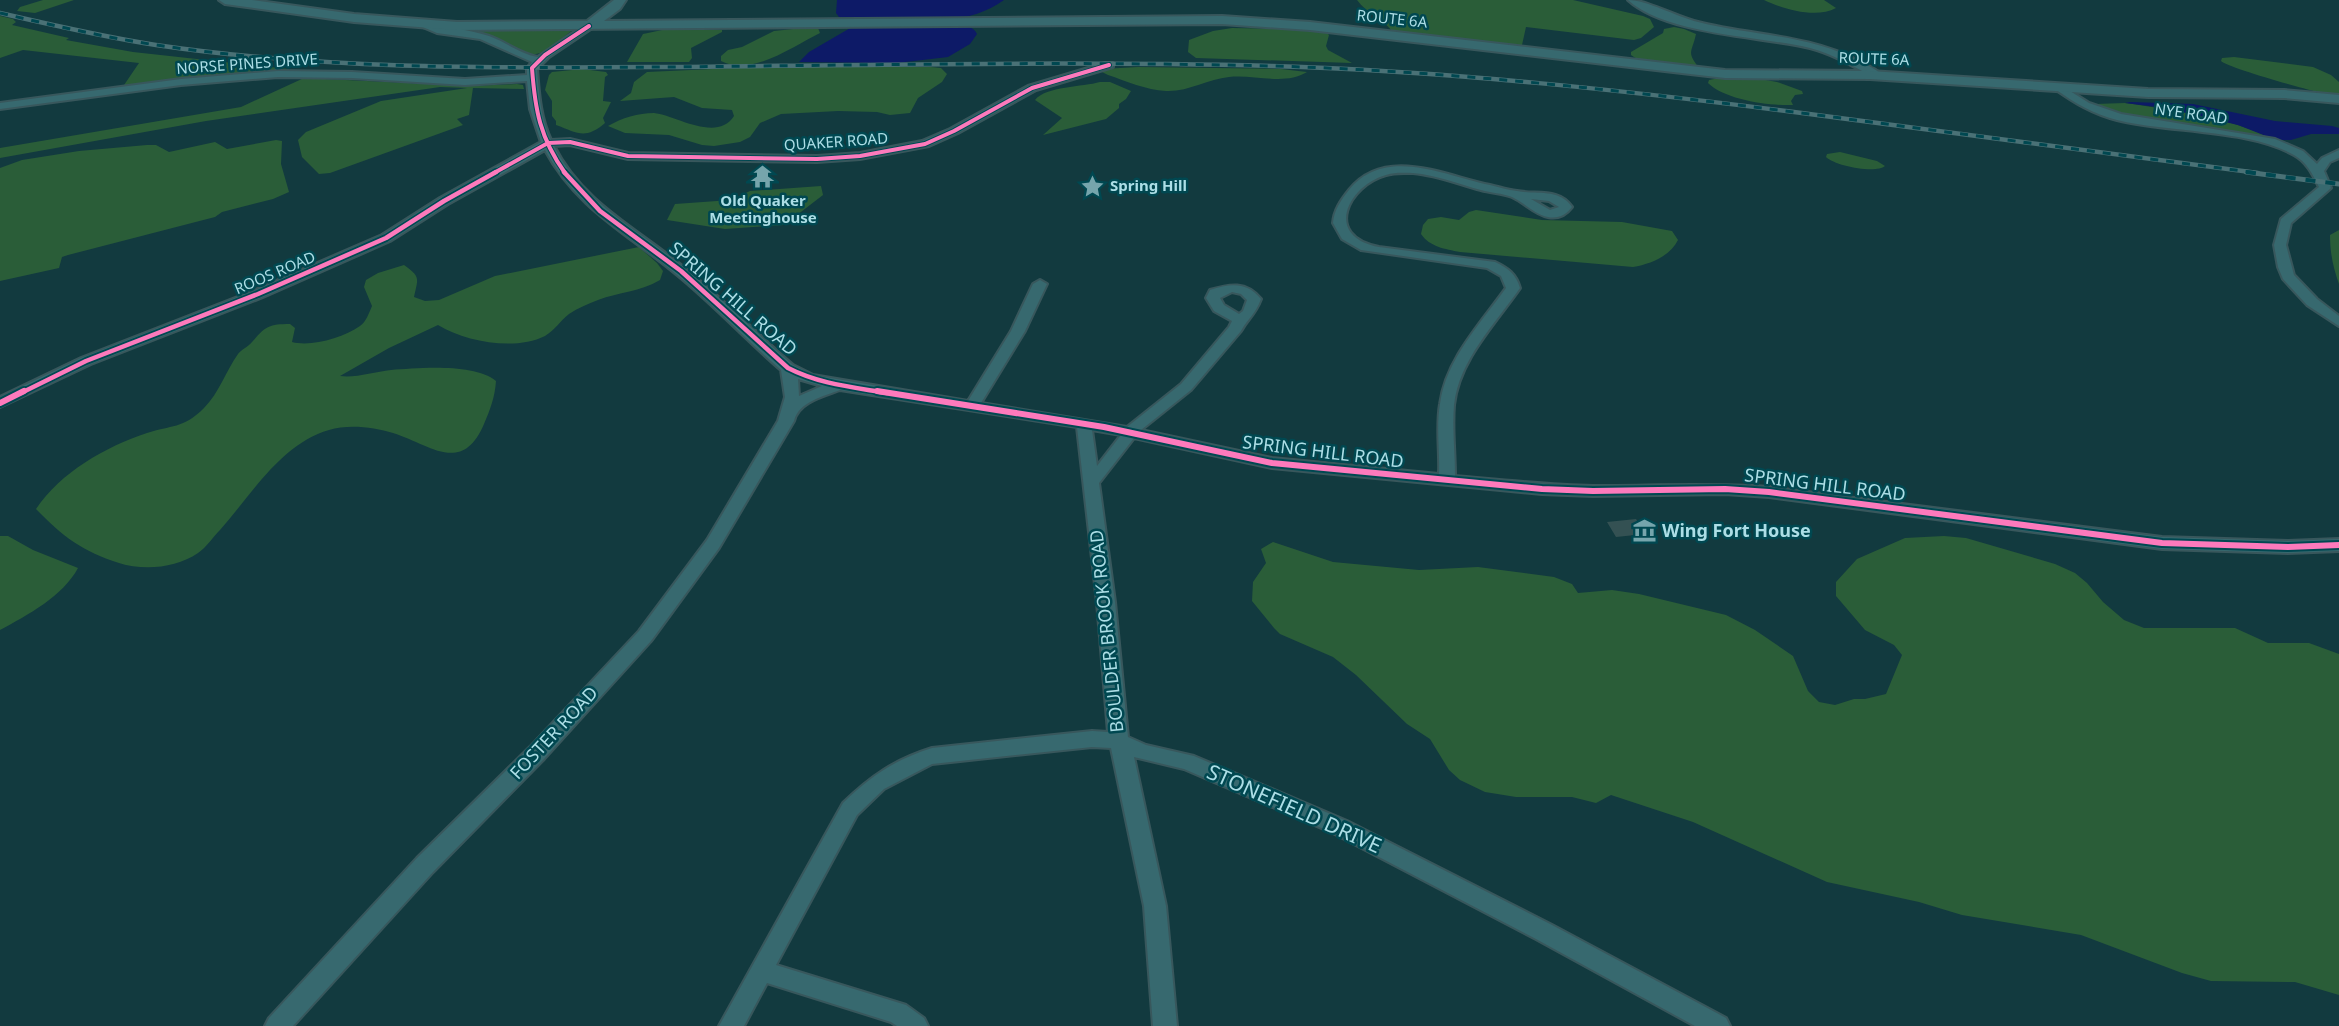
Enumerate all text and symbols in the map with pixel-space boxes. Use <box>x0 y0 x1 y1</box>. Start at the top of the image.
street label: ROUTE 6A <box>1356 4 1429 32</box>
street label: ROUTE 6A <box>1838 47 1910 69</box>
street label: NORSE PINES DRIVE <box>176 48 318 78</box>
street label: NYE ROAD <box>2153 98 2229 128</box>
street label: QUAKER ROAD <box>783 127 889 155</box>
temple icon: Old Quaker Meetinghouse <box>750 164 776 190</box>
place icon: Spring Hill <box>1079 173 1105 199</box>
place label: Spring Hill <box>1110 175 1187 195</box>
place label: Old Quaker Meetinghouse <box>709 190 817 227</box>
street label: SPRING HILL ROAD <box>665 236 803 360</box>
street label: ROOS ROAD <box>231 246 318 298</box>
street label: SPRING HILL ROAD <box>1241 429 1405 473</box>
street label: SPRING HILL ROAD <box>1743 462 1907 506</box>
museum icon: Wing Fort House <box>1631 518 1657 544</box>
place label: Wing Fort House <box>1662 518 1811 542</box>
street label: BOULDER BROOK ROAD <box>1083 529 1129 734</box>
street label: FOSTER ROAD <box>504 681 603 784</box>
street label: STONEFIELD DRIVE <box>1203 757 1386 859</box>

